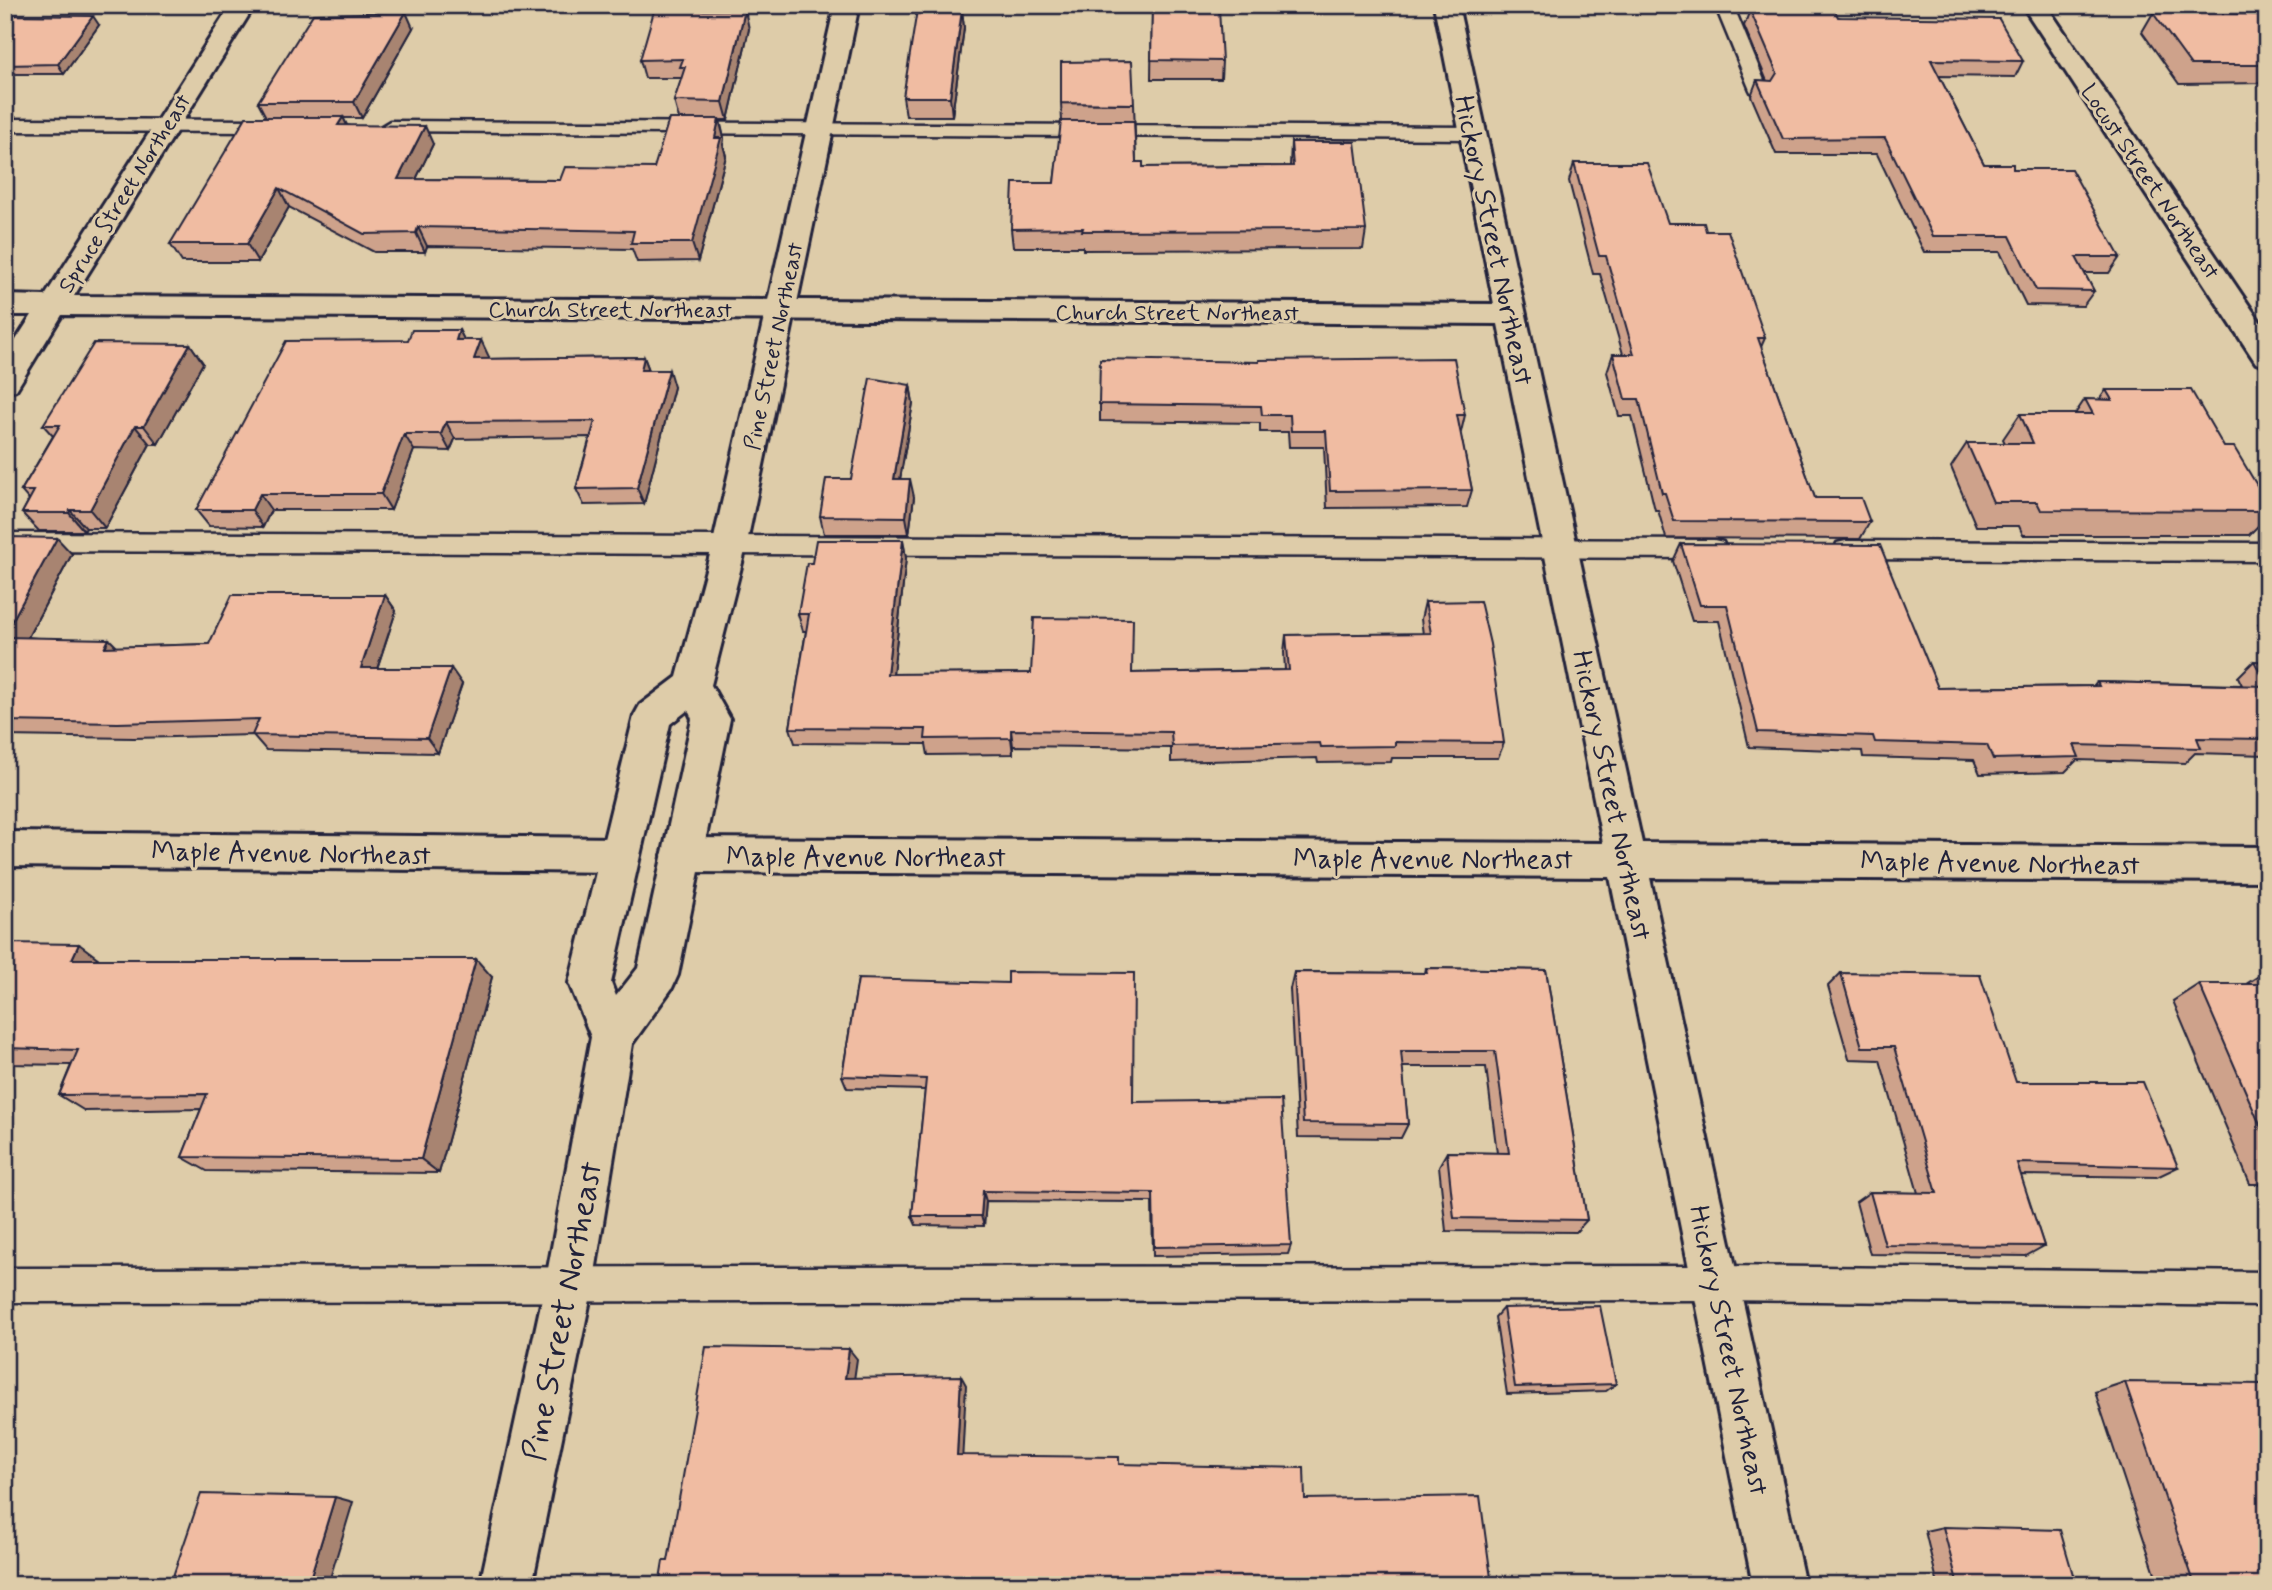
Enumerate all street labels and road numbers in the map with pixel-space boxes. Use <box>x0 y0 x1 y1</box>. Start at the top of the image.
street label: Locust Street Northeast <box>2073 79 2226 286</box>
street label: Spruce Street Northeast <box>52 89 199 299</box>
street label: Hickory Street Northeast <box>1444 92 1542 390</box>
street label: Pine Street Northeast <box>738 240 812 453</box>
street label: Church Street Northeast <box>488 296 732 326</box>
street label: Church Street Northeast <box>1055 299 1299 329</box>
street label: Hickory Street Northeast <box>1562 647 1660 945</box>
street label: Maple Avenue Northeast <box>151 834 432 875</box>
street label: Maple Avenue Northeast <box>726 840 1007 877</box>
street label: Maple Avenue Northeast <box>1293 842 1574 879</box>
street label: Maple Avenue Northeast <box>1860 844 2141 885</box>
street label: Pine Street Northeast <box>513 1158 615 1465</box>
street label: Hickory Street Northeast <box>1679 1202 1777 1500</box>

